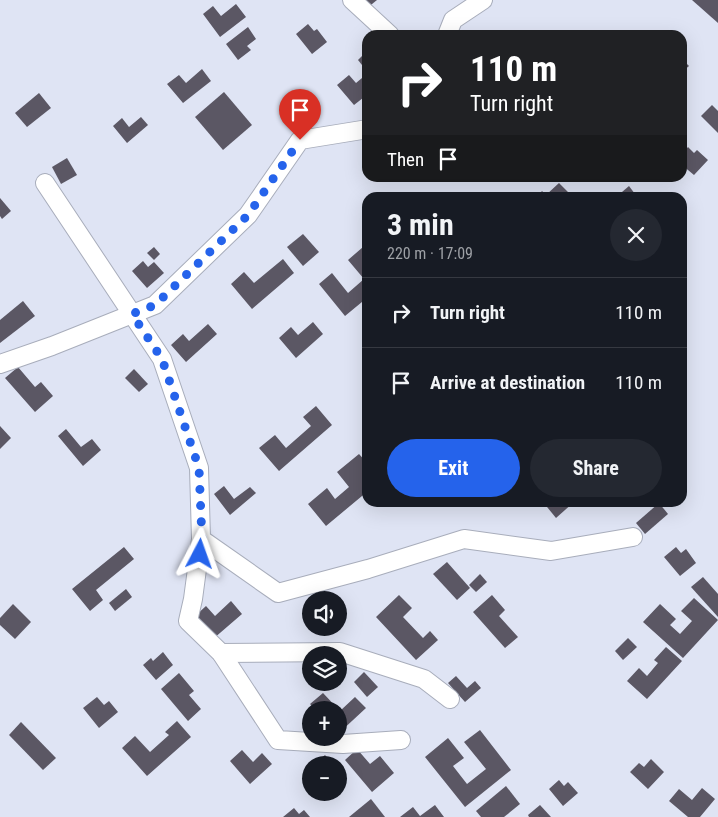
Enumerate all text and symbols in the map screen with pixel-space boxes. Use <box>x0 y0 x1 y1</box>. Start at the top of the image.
text: 110 m <box>470 49 557 90</box>
icon: right <box>387 50 452 115</box>
pin <box>279 89 321 140</box>
text: Turn right <box>470 91 553 116</box>
icon: arrive <box>286 96 314 124</box>
icon: arrive <box>434 145 462 173</box>
text: Then <box>387 148 424 171</box>
text: 3 min <box>387 207 454 242</box>
button: close <box>610 209 662 261</box>
text: 220 m · 17:09 <box>387 244 473 263</box>
icon: right <box>387 299 415 327</box>
text: Turn right <box>430 301 505 324</box>
text: 110 m <box>615 301 662 324</box>
icon: arrive <box>387 369 415 397</box>
text: Arrive at destination <box>430 371 585 394</box>
text: 110 m <box>615 371 662 394</box>
button: Exit <box>387 439 520 497</box>
button: Share <box>530 439 662 497</box>
position arrow <box>173 527 225 579</box>
map controls <box>302 591 347 801</box>
button: sound <box>302 591 347 636</box>
button: layers <box>302 646 347 691</box>
button: + <box>302 701 347 746</box>
button: − <box>302 756 347 801</box>

